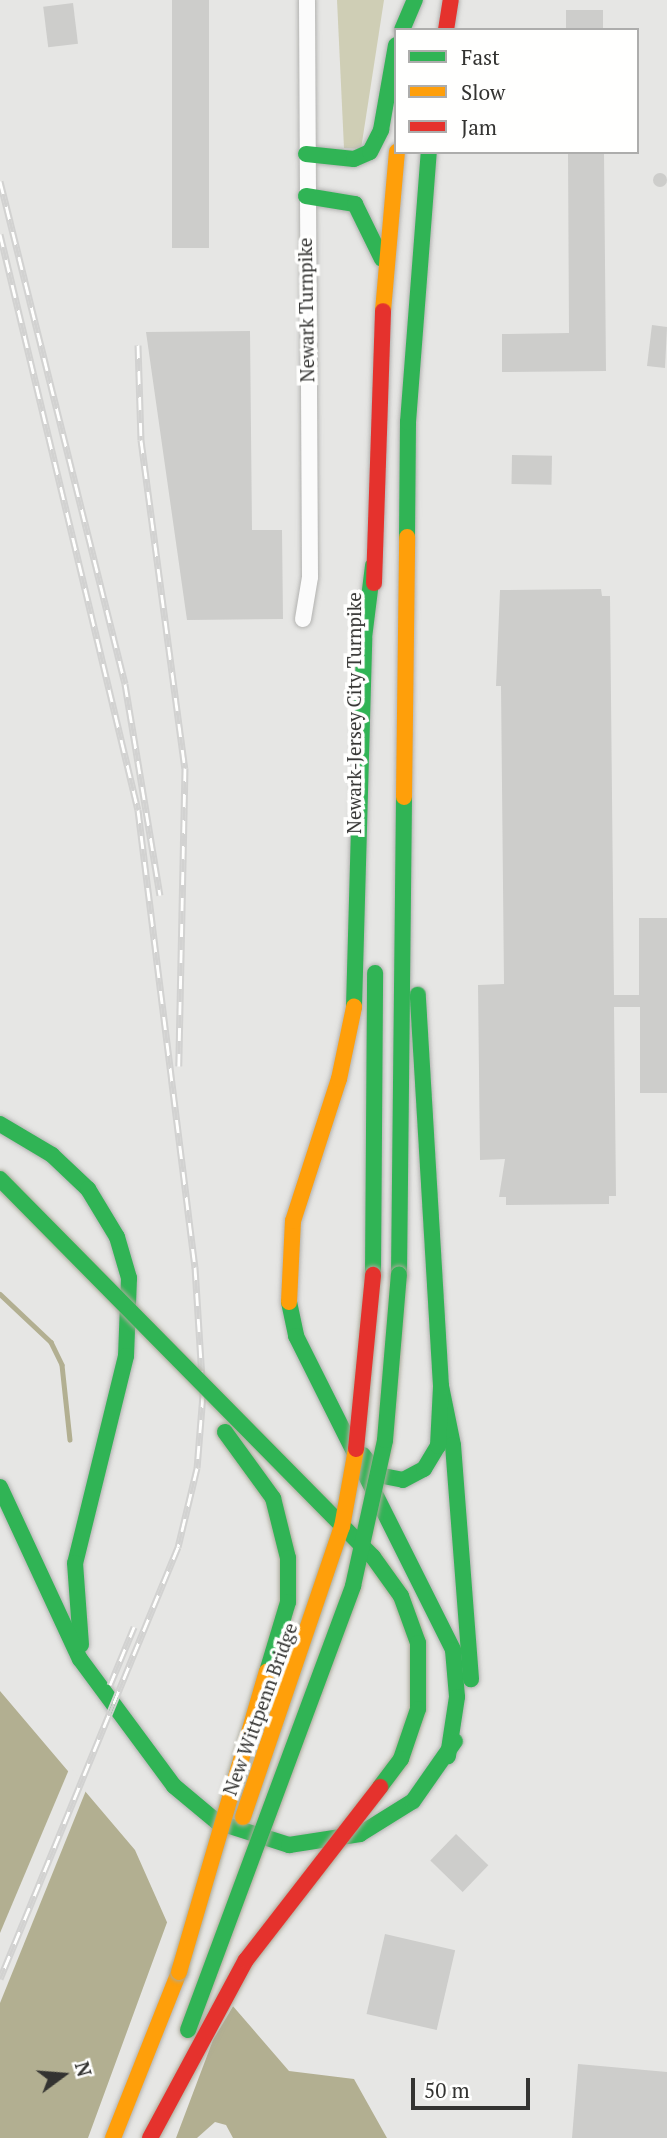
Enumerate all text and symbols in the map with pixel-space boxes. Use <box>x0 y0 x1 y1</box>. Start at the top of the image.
legend <box>394 28 639 154</box>
text: Fast <box>461 43 500 71</box>
text: Slow <box>461 78 505 106</box>
text: Jam <box>461 113 497 141</box>
street label: Newark Turnpike <box>293 237 319 383</box>
street label: Newark-Jersey City Turnpike <box>343 592 365 834</box>
street label: New Wittpenn Bridge <box>218 1620 302 1798</box>
north arrow <box>28 2040 98 2110</box>
text: N <box>70 2059 98 2079</box>
scale bar <box>415 2064 534 2108</box>
text: 50 m <box>424 2076 470 2104</box>

